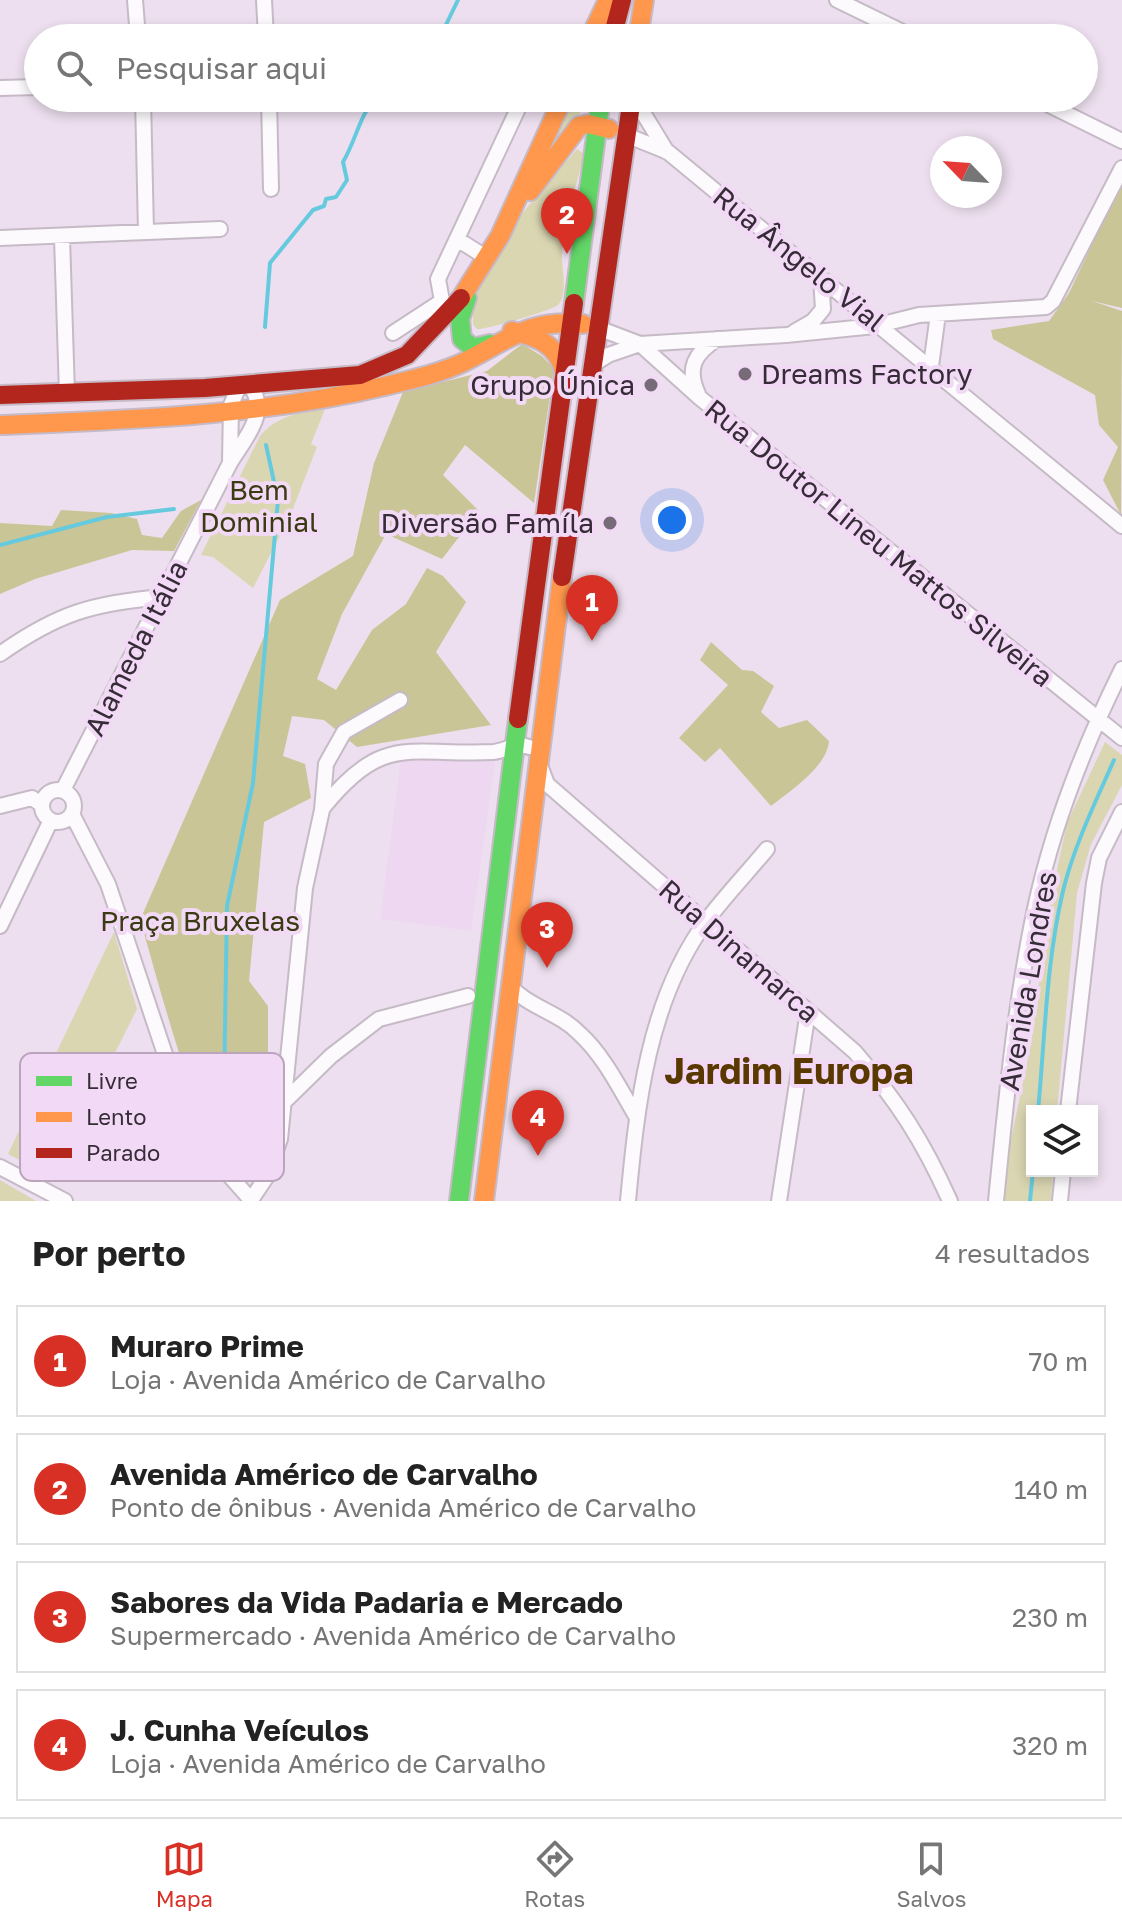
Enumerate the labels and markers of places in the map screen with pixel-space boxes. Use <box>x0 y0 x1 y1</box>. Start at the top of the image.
pin: 2 <box>541 188 593 254</box>
place label: Dreams Factory <box>761 357 973 390</box>
marker: Dreams Factory <box>736 365 754 383</box>
place label: Grupo Única <box>470 368 635 401</box>
marker: Grupo Única <box>642 376 660 394</box>
place label: Diversão Famíla <box>381 506 594 539</box>
marker: Diversão Famíla <box>601 514 619 532</box>
pin: 1 <box>566 575 618 641</box>
pin: 3 <box>521 902 573 968</box>
pin: 4 <box>512 1090 564 1156</box>

